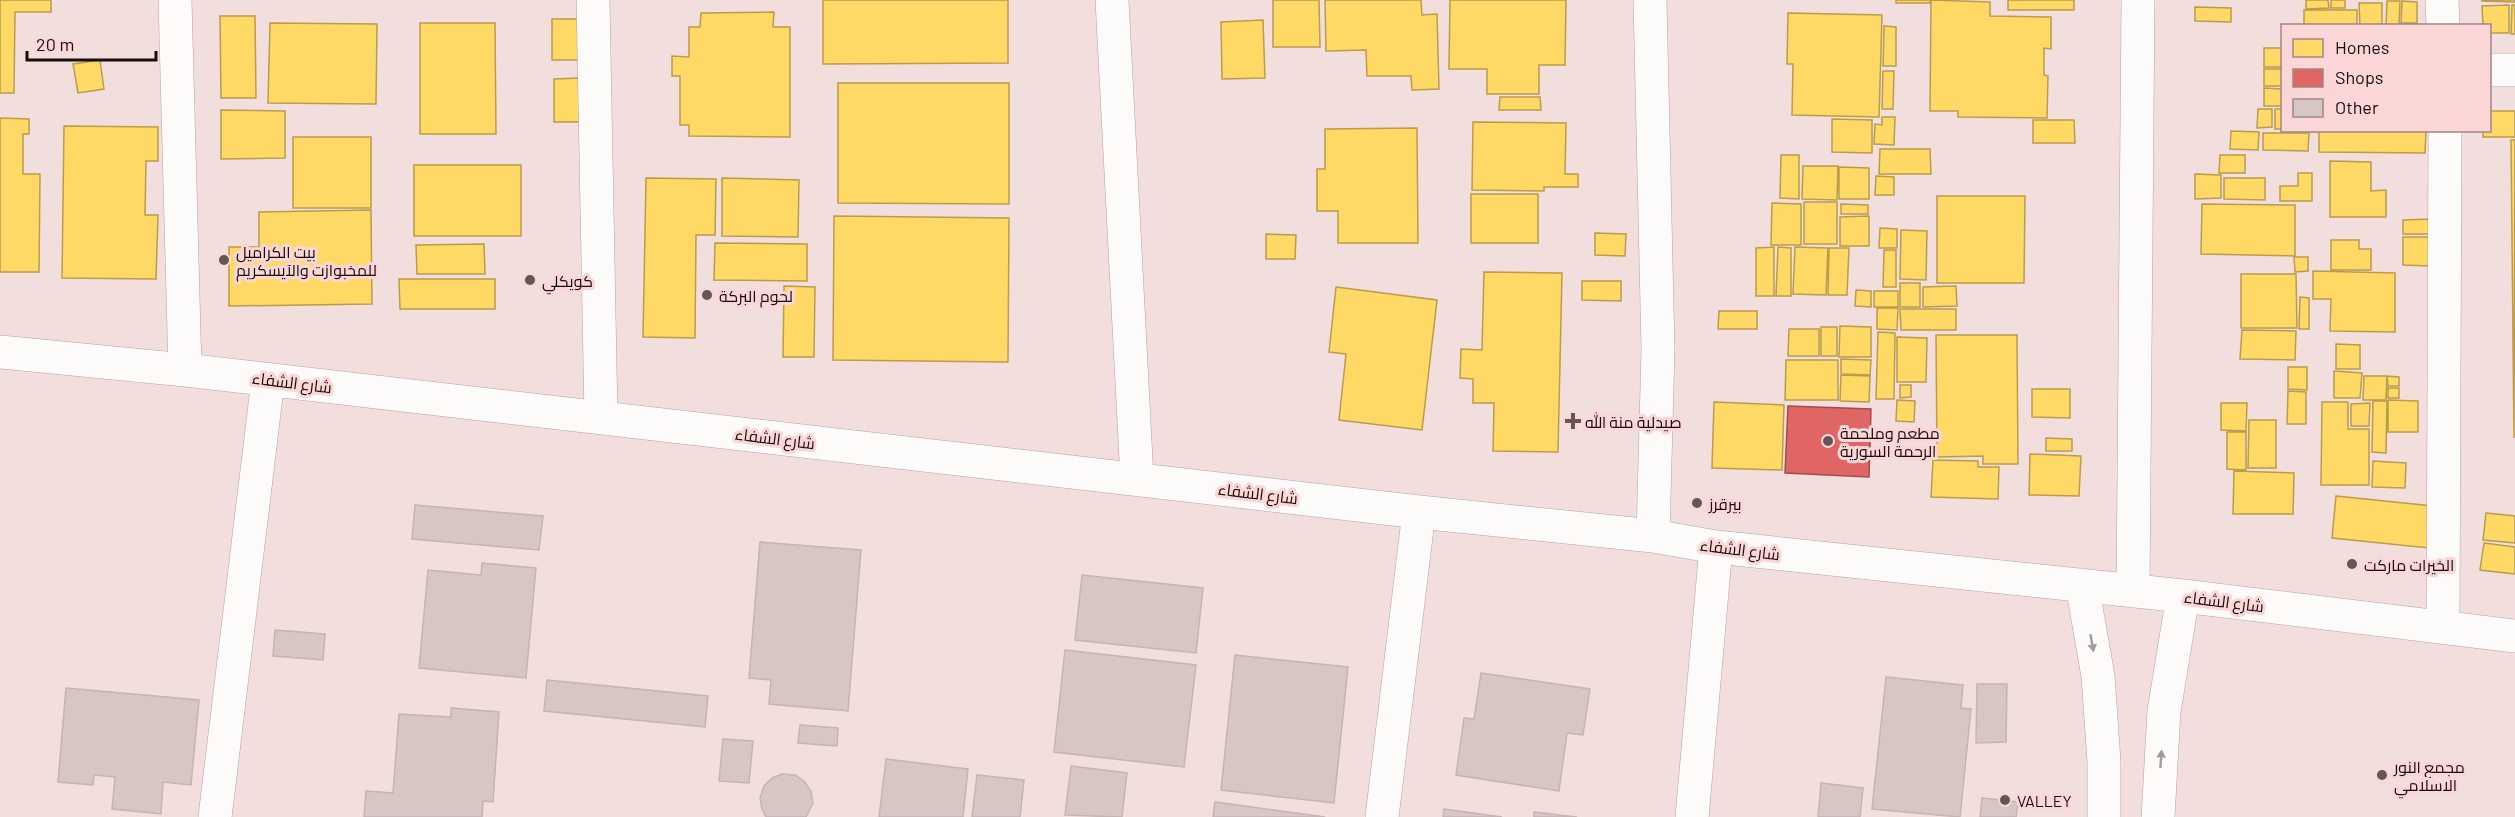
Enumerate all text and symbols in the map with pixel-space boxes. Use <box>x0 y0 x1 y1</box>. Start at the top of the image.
scale bar <box>27 24 156 62</box>
legend <box>2281 24 2491 132</box>
text: 20 m <box>36 33 74 55</box>
text: Homes <box>2335 36 2389 58</box>
text: Shops <box>2335 66 2384 88</box>
text: Other <box>2335 96 2379 118</box>
place label: بيت الكراميل للمخبوازت والآيسكريم <box>236 242 377 282</box>
marker: بيت الكراميل للمخبوازت والآيسكريم <box>217 253 231 267</box>
place label: كويكلي <box>542 271 593 295</box>
marker: كويكلي <box>523 273 537 287</box>
place label: لحوم البركة <box>719 286 793 308</box>
marker: لحوم البركة <box>700 288 714 302</box>
street label: شارع الشفاء <box>251 368 333 399</box>
place label: صيدلية منة الله <box>1585 412 1682 432</box>
marker: صيدلية منة الله <box>1566 414 1580 428</box>
place label: مطعم وملحمة الرحمة السورية <box>1840 423 1940 461</box>
street label: شارع الشفاء <box>734 424 816 455</box>
marker: مطعم وملحمة الرحمة السورية <box>1821 434 1835 448</box>
street label: شارع الشفاء <box>1217 479 1299 510</box>
place label: بيرقرز <box>1708 494 1742 514</box>
marker: بيرقرز <box>1690 496 1704 510</box>
street label: شارع الشفاء <box>1699 535 1781 566</box>
place label: الخيرات ماركت <box>2364 555 2454 575</box>
marker: الخيرات ماركت <box>2345 557 2359 571</box>
street label: شارع الشفاء <box>2183 587 2265 618</box>
one-way arrow <box>2088 633 2097 652</box>
one-way arrow <box>2156 749 2166 768</box>
place label: مجمع النور الاسلامي <box>2393 757 2465 799</box>
marker: مجمع النور الاسلامي <box>2375 768 2389 782</box>
place label: VALLEY <box>2017 791 2072 810</box>
marker: VALLEY <box>1998 793 2012 807</box>

